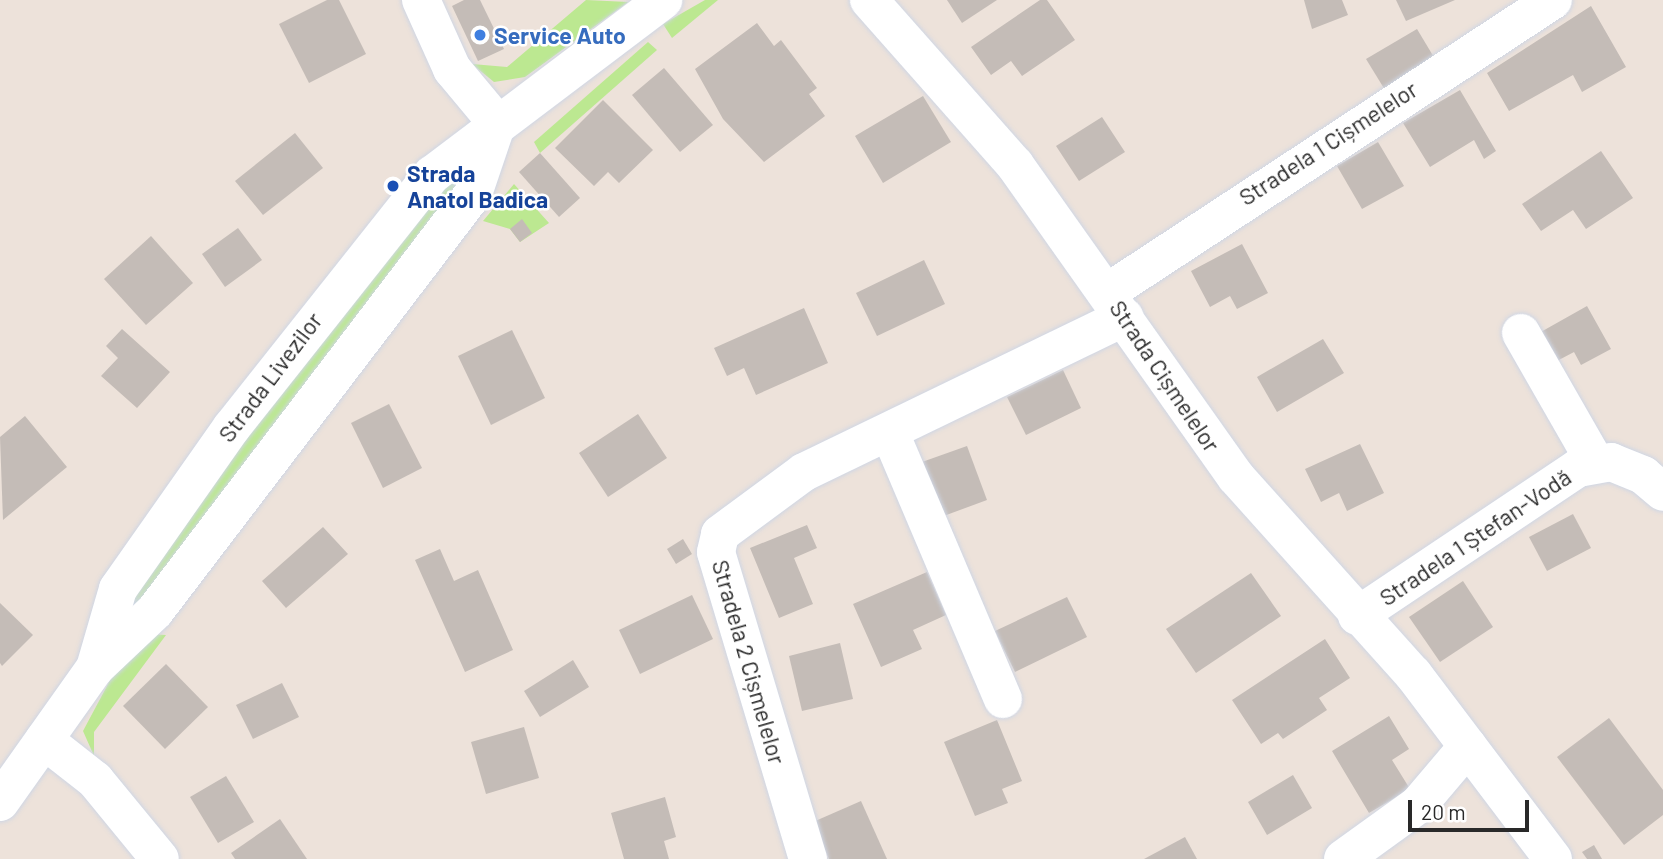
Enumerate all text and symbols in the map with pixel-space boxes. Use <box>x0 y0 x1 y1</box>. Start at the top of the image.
place label: Service Auto <box>494 21 626 49</box>
marker: Service Auto <box>472 27 488 43</box>
street label: Stradela 1 Cișmelelor <box>1234 75 1422 211</box>
place label: Strada Anatol Badica <box>407 159 548 213</box>
marker: Strada Anatol Badica <box>385 178 401 194</box>
street label: Strada Cișmelelor <box>1104 295 1226 457</box>
street label: Strada Livezilor <box>212 307 328 447</box>
street label: Stradela 1 Ștefan-Vodă <box>1374 463 1576 611</box>
street label: Stradela 2 Cișmelelor <box>707 557 791 767</box>
scale bar <box>1411 786 1532 830</box>
text: 20 m <box>1421 799 1466 824</box>

